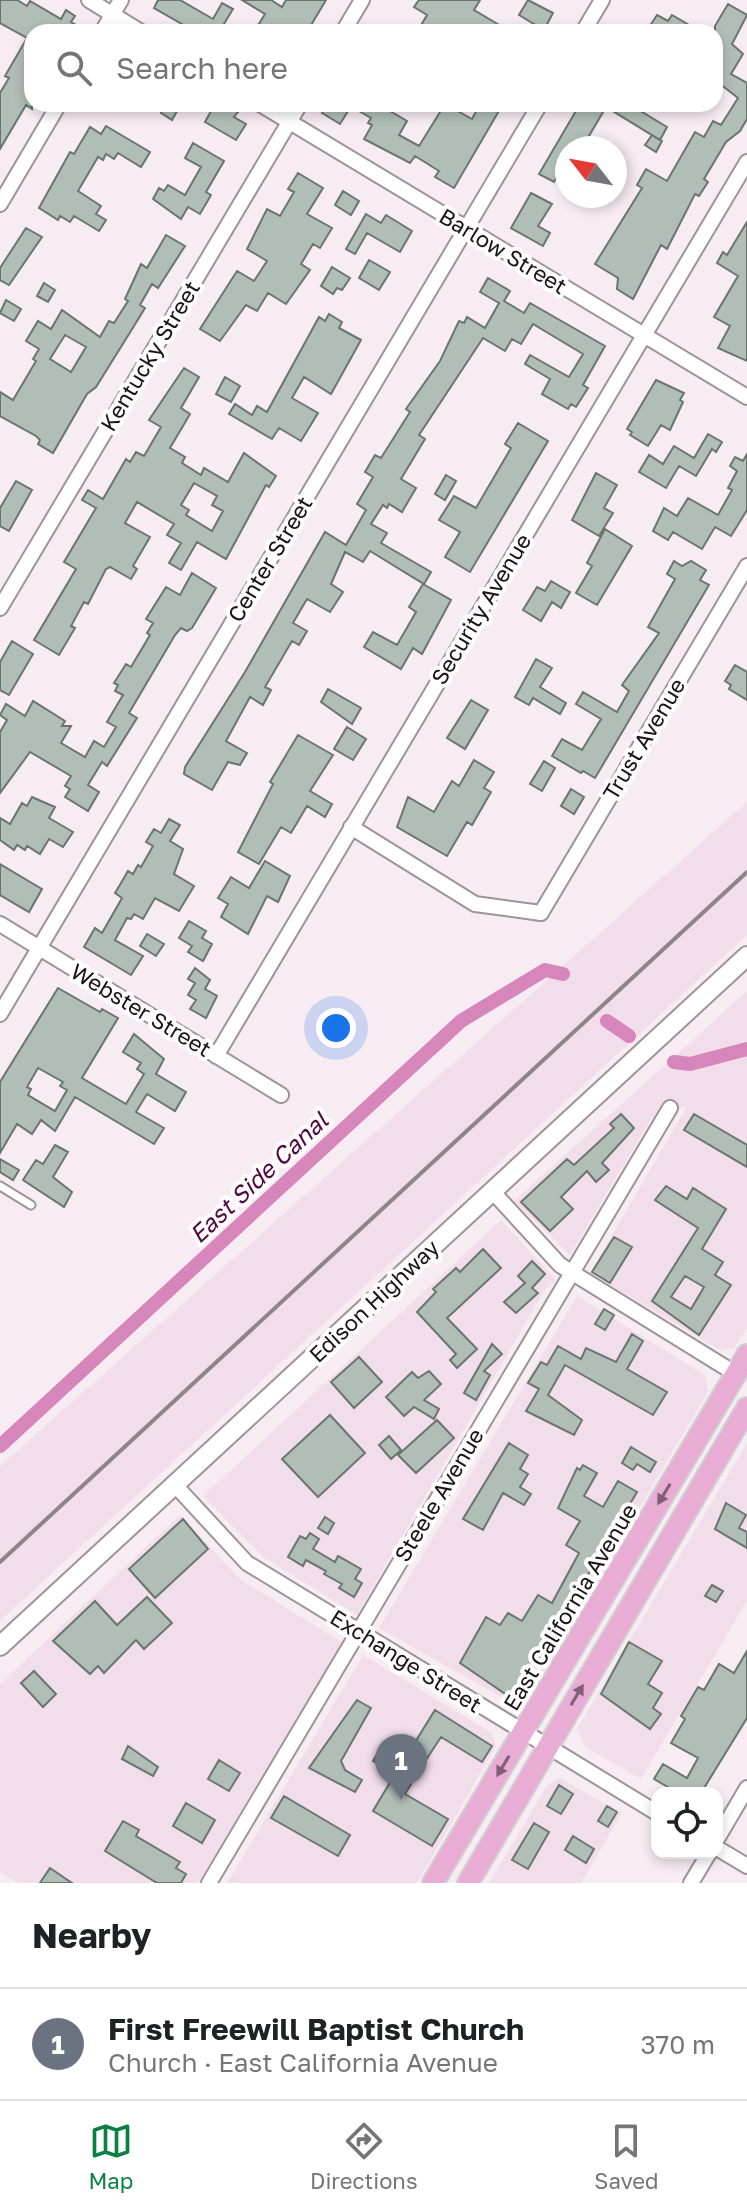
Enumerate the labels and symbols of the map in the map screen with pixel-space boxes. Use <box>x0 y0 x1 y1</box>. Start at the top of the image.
north arrow <box>555 136 627 208</box>
street label: Barlow Street <box>435 202 572 299</box>
street label: Kentucky Street <box>94 276 205 436</box>
street label: Center Street <box>221 491 318 626</box>
street label: Security Avenue <box>425 528 536 689</box>
street label: Trust Avenue <box>597 673 690 804</box>
street label: Webster Street <box>66 957 216 1062</box>
your location <box>316 1008 356 1048</box>
water label: East Side Canal <box>183 1104 334 1248</box>
street label: Edison Highway <box>303 1234 444 1368</box>
street label: Steele Avenue <box>388 1423 489 1566</box>
one-way arrow <box>657 1483 671 1505</box>
street label: East California Avenue <box>497 1498 642 1715</box>
street label: Exchange Street <box>326 1603 487 1718</box>
one-way arrow <box>570 1684 584 1706</box>
pin: 1 <box>375 1734 427 1800</box>
one-way arrow <box>496 1755 510 1777</box>

